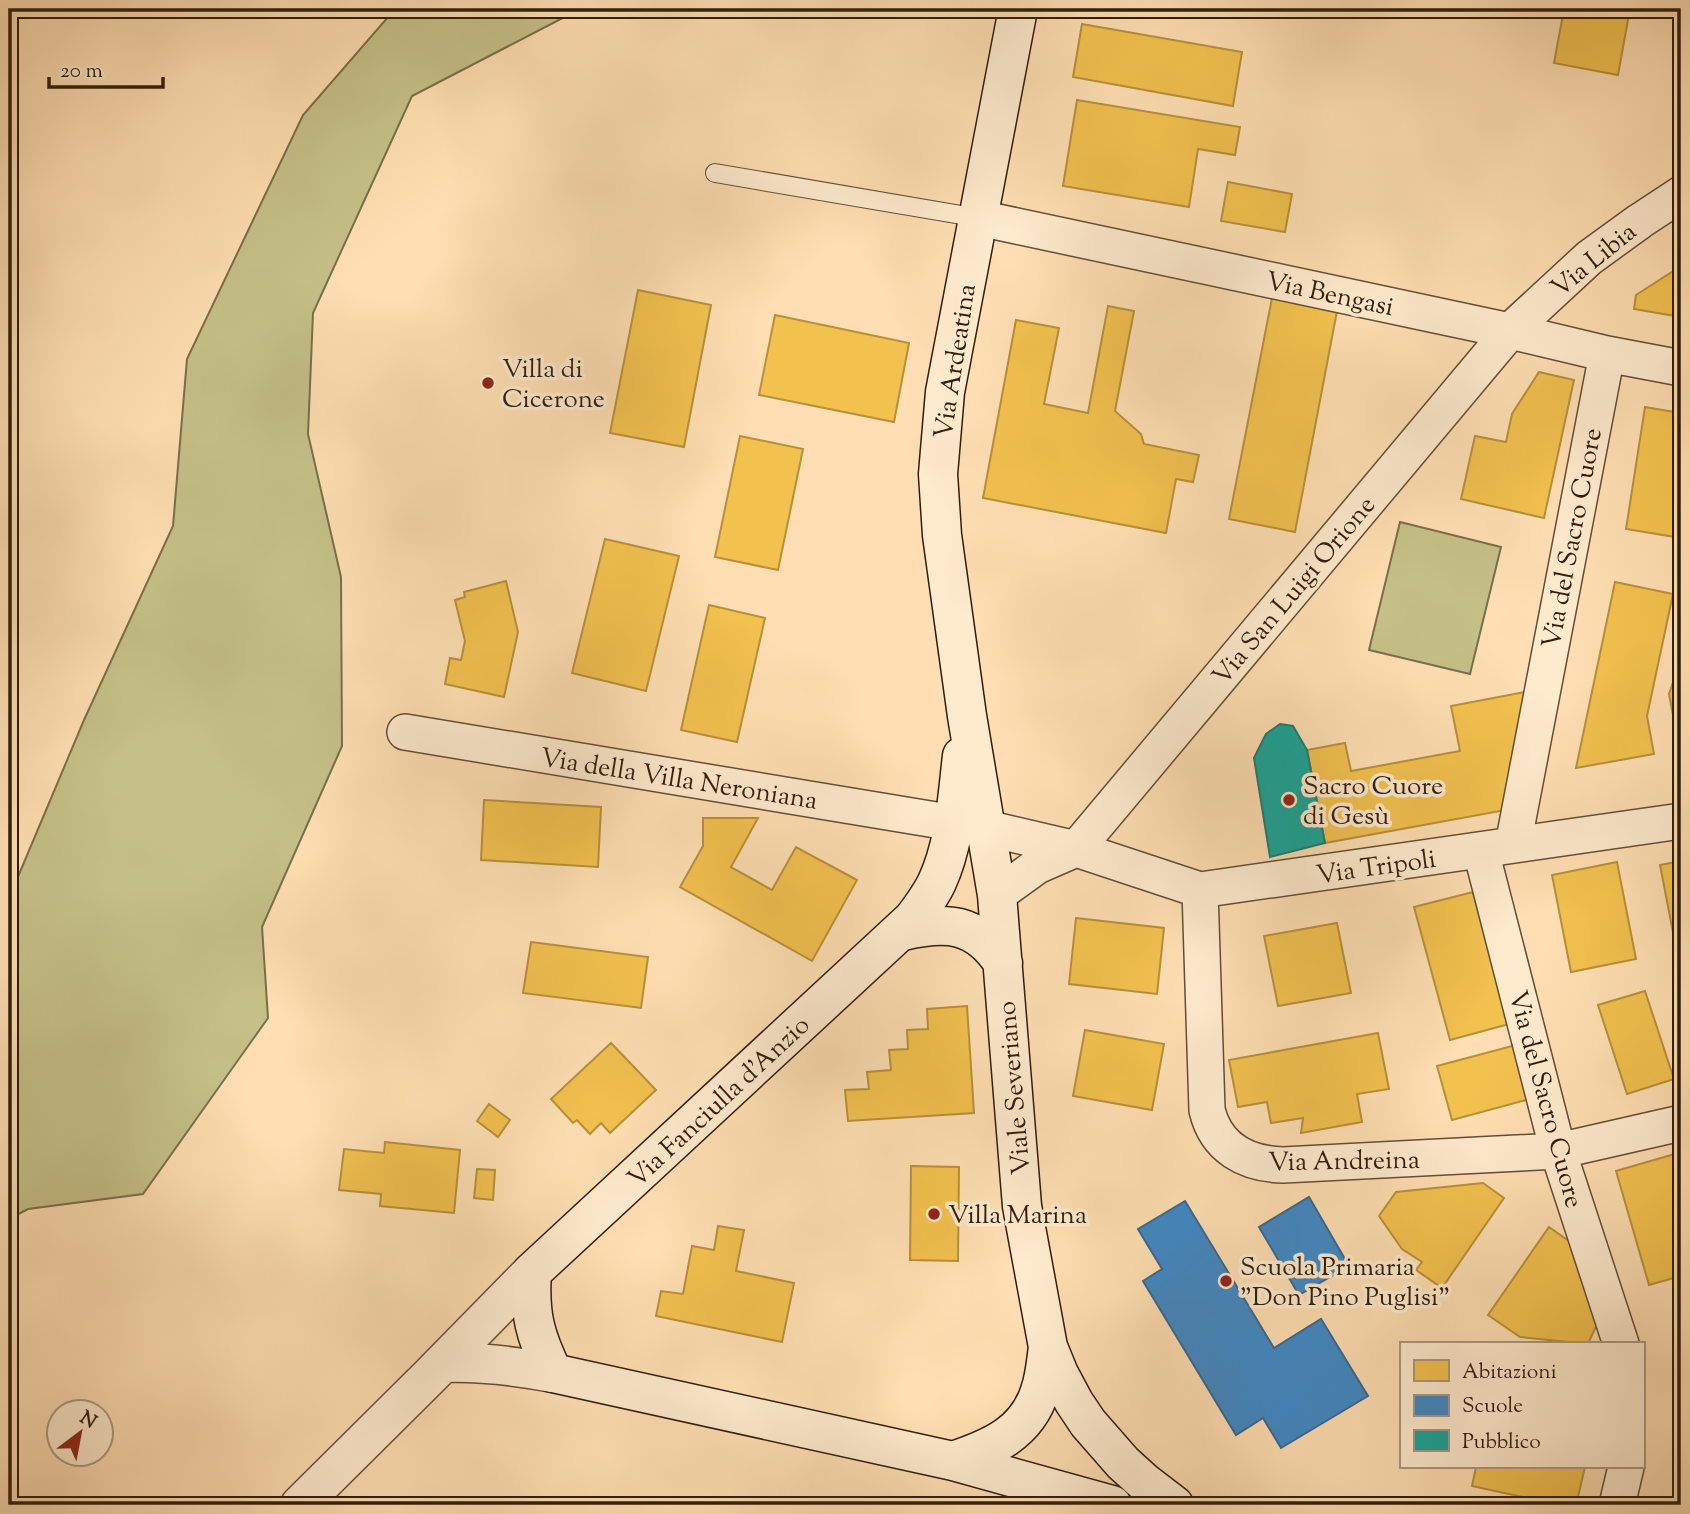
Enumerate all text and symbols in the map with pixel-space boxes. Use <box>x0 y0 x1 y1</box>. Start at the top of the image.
scale bar <box>49 46 163 90</box>
text: 20 m <box>60 57 103 87</box>
street label: Via Libia <box>1544 215 1645 307</box>
street label: Via Bengasi <box>1262 264 1397 327</box>
street label: Via Ardeatina <box>926 281 987 442</box>
place label: Villa di Cicerone <box>502 352 605 419</box>
marker: Villa di Cicerone <box>480 375 496 391</box>
street label: Via del Sacro Cuore <box>1534 425 1613 652</box>
street label: Via San Luigi Orione <box>1205 489 1385 694</box>
street label: Via della Villa Neroniana <box>537 740 820 821</box>
place label: Sacro Cuore di Gesù <box>1303 769 1443 836</box>
marker: Sacro Cuore di Gesù <box>1281 792 1297 808</box>
street label: Via Tripoli <box>1314 842 1439 895</box>
street label: Via del Sacro Cuore <box>1498 987 1591 1212</box>
street label: Viale Severiano <box>989 999 1042 1176</box>
street label: Via Fanciulla d'Anzio <box>620 1008 819 1197</box>
street label: Via Andreina <box>1268 1143 1420 1182</box>
place label: Villa Marina <box>948 1198 1087 1235</box>
marker: Villa Marina <box>926 1206 942 1222</box>
place label: Scuola Primaria "Don Pino Puglisi" <box>1240 1250 1450 1317</box>
marker: Scuola Primaria "Don Pino Puglisi" <box>1218 1273 1234 1289</box>
legend <box>1400 1342 1644 1468</box>
text: Abitazioni <box>1462 1358 1557 1388</box>
text: Scuole <box>1462 1392 1523 1422</box>
north arrow <box>46 1398 116 1468</box>
text: N <box>74 1405 101 1436</box>
text: Pubblico <box>1462 1428 1541 1458</box>

